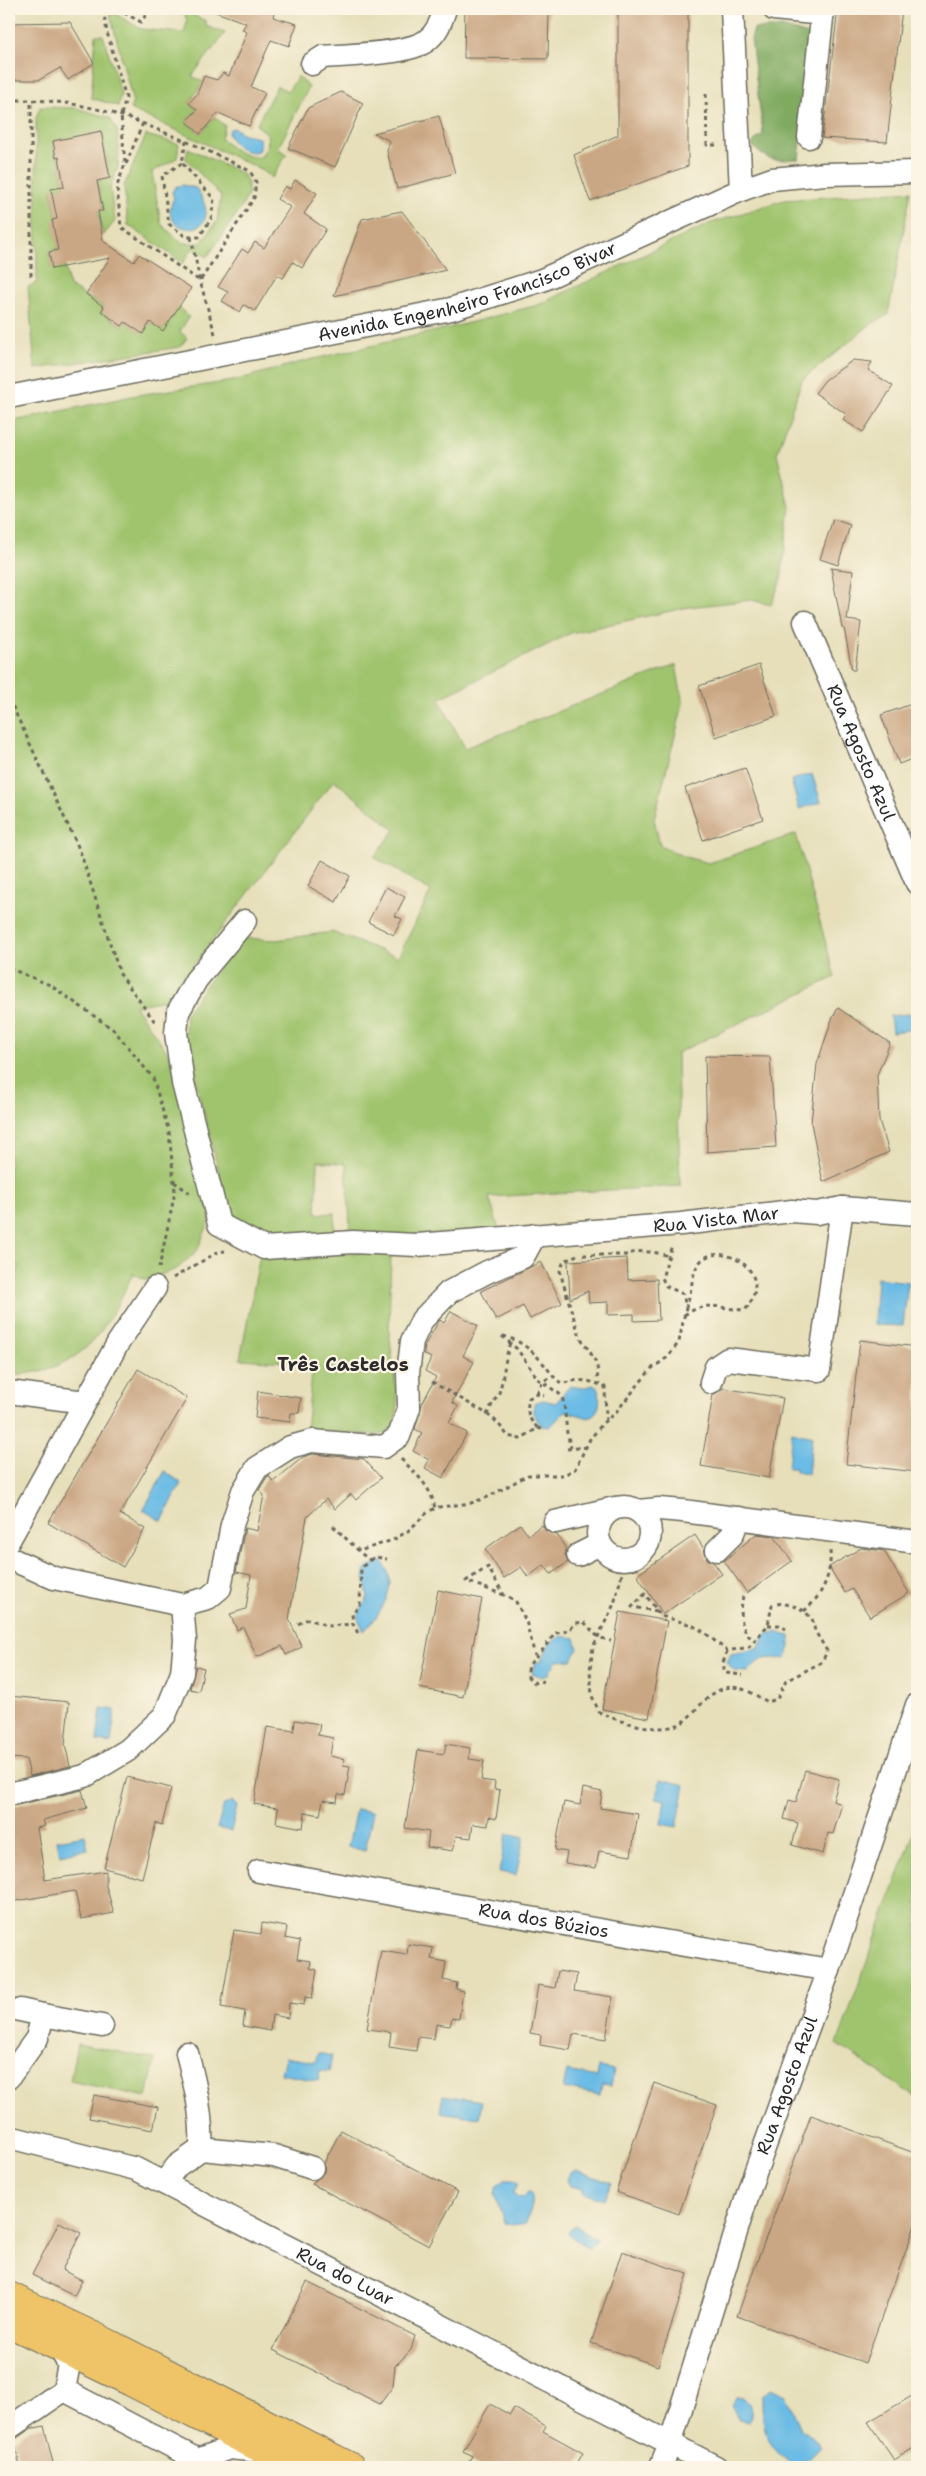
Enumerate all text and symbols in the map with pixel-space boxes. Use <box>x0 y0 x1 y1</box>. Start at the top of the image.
street label: Avenida Engenheiro Francisco Bivar <box>316 236 620 347</box>
street label: Rua Agosto Azul <box>821 681 901 825</box>
street label: Rua Vista Mar <box>652 1201 780 1238</box>
district label: Três Castelos <box>277 1352 409 1377</box>
street label: Rua dos Búzios <box>477 1897 611 1944</box>
street label: Rua Agosto Azul <box>751 2012 823 2158</box>
street label: Rua do Luar <box>292 2241 398 2311</box>

